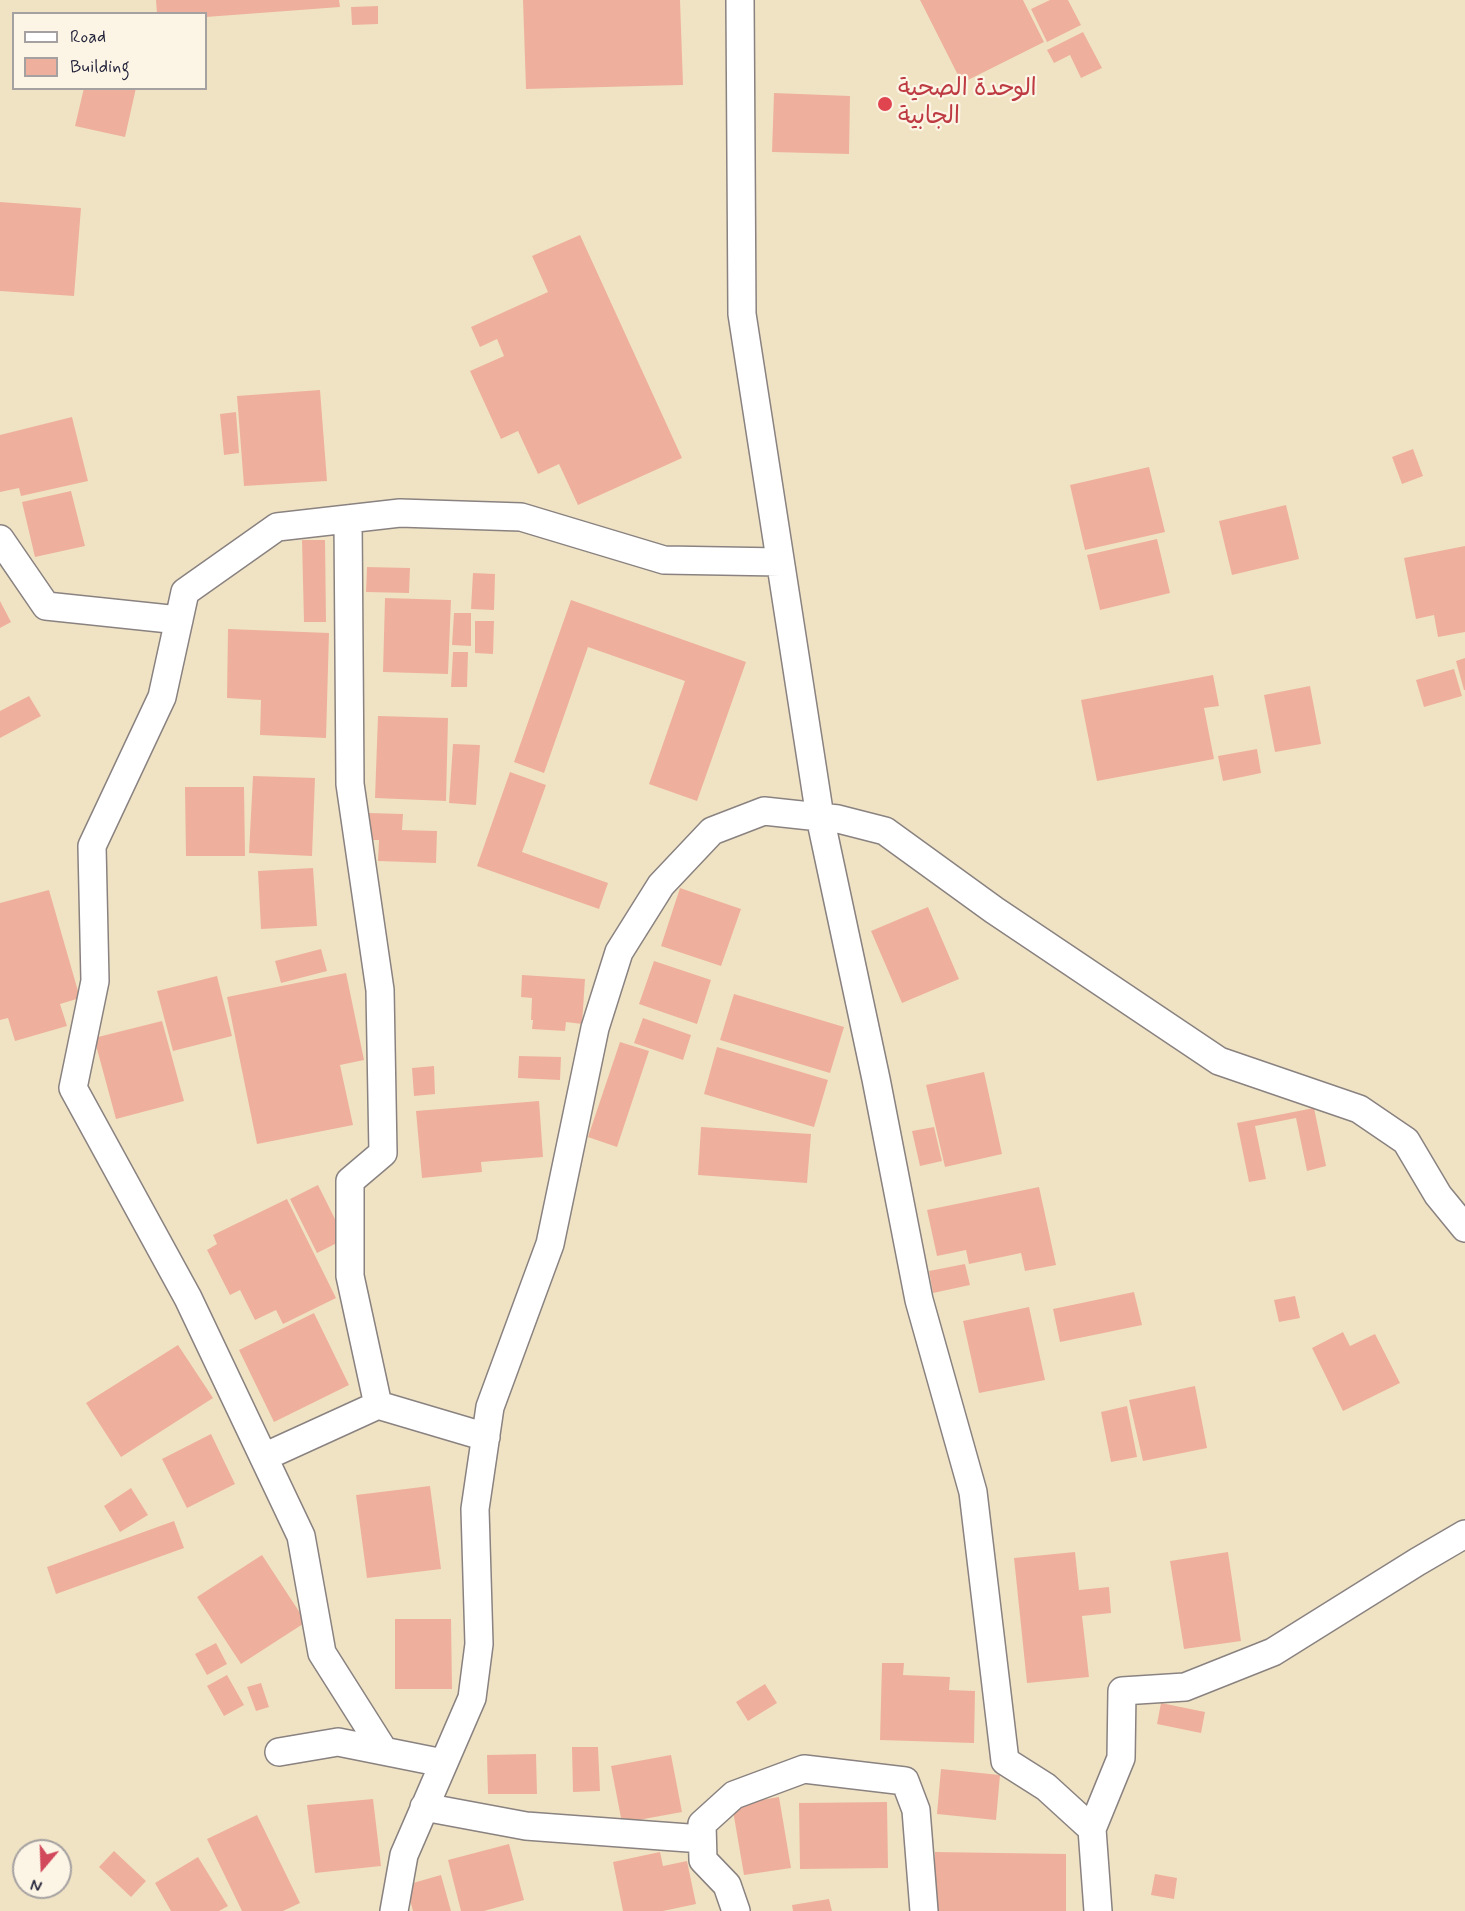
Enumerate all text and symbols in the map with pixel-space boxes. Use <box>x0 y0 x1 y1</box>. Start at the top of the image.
legend <box>12 12 207 90</box>
text: Road <box>70 25 106 49</box>
text: Building <box>70 55 130 79</box>
place label: الوحدة الصحية الجابية <box>898 76 1037 132</box>
marker: الوحدة الصحية الجابية <box>876 95 894 113</box>
north arrow <box>12 1839 72 1899</box>
text: N <box>28 1873 45 1896</box>

